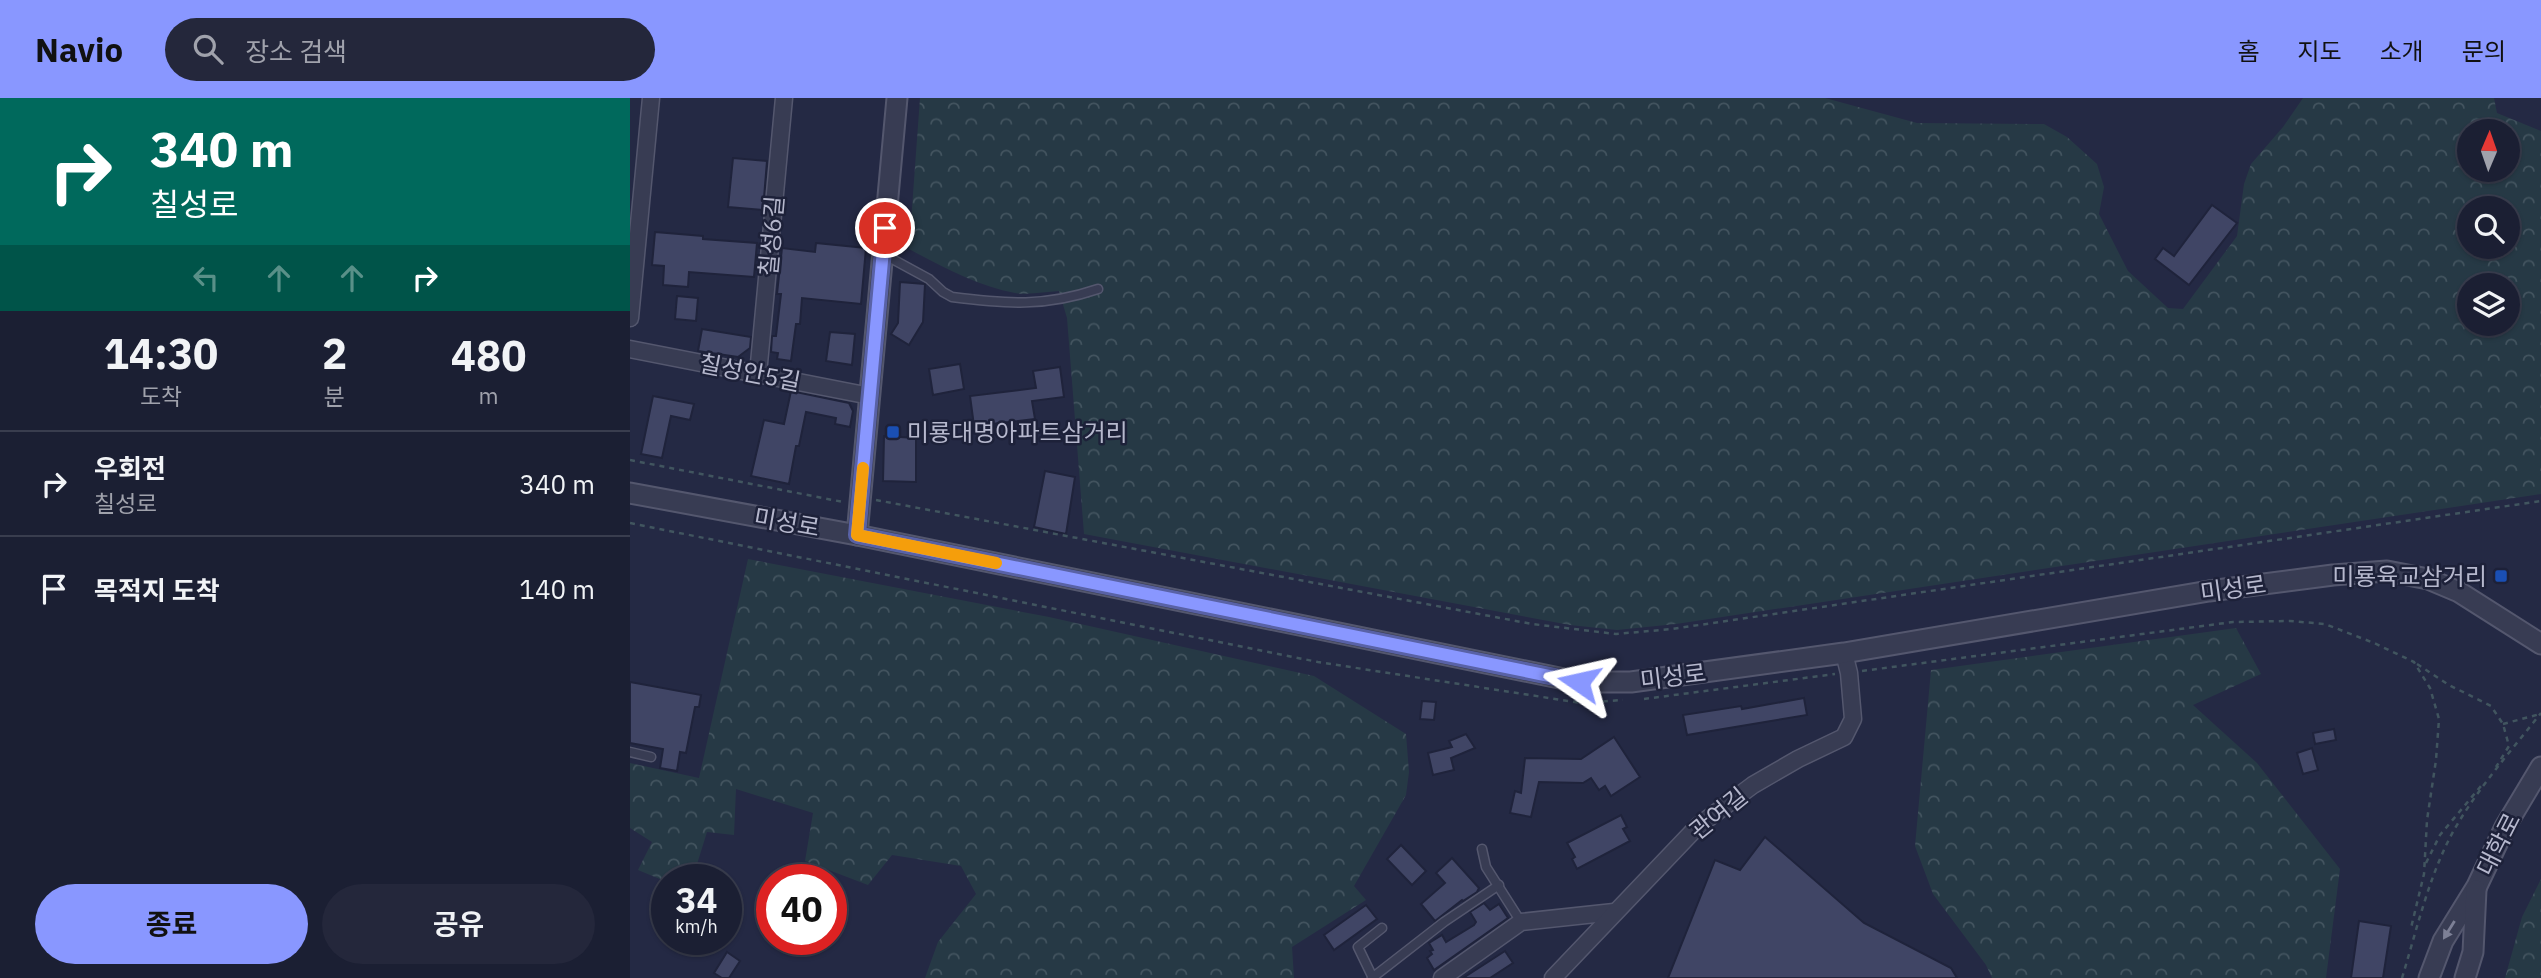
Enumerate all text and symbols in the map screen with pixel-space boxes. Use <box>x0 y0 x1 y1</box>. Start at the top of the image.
search box <box>165 18 655 81</box>
text: Navio <box>35 28 123 71</box>
icon: search <box>189 30 227 68</box>
text: 장소 검색 <box>245 34 347 68</box>
text: 홈 <box>2237 35 2259 67</box>
text: 지도 <box>2297 35 2342 67</box>
text: 소개 <box>2380 35 2424 67</box>
text: 문의 <box>2462 35 2506 67</box>
text: 340 m <box>150 117 294 180</box>
north arrow <box>2457 119 2520 182</box>
map controls <box>2457 119 2520 336</box>
icon: right <box>35 126 126 217</box>
text: 칠성로 <box>150 183 238 225</box>
street label: 칠성6길 <box>752 194 790 278</box>
button: search <box>2457 196 2520 259</box>
pin <box>855 198 915 258</box>
icon: arrive <box>866 209 904 247</box>
icon: left <box>187 259 225 297</box>
icon: ahead <box>260 259 298 297</box>
icon: ahead <box>333 259 371 297</box>
icon: right <box>406 259 444 297</box>
button: layers <box>2457 273 2520 336</box>
text: 14:30 <box>104 326 218 381</box>
text: 2 <box>322 326 347 381</box>
text: 480 <box>451 328 526 383</box>
street label: 칠성안5길 <box>697 346 803 398</box>
text: m <box>479 380 499 410</box>
text: 도착 <box>140 381 182 411</box>
text: 분 <box>324 381 345 411</box>
place label: 미룡대명아파트삼거리 <box>907 416 1128 448</box>
marker: 미룡대명아파트삼거리 <box>885 424 901 440</box>
text: 우회전 <box>94 451 166 485</box>
icon: right <box>35 465 73 503</box>
text: 340 m <box>519 467 595 501</box>
text: 칠성로 <box>94 488 157 518</box>
street label: 미성로 <box>752 500 822 544</box>
place label: 미룡육교삼거리 <box>2332 560 2487 592</box>
street label: 미성로 <box>2198 568 2268 608</box>
marker: 미룡육교삼거리 <box>2493 568 2509 584</box>
icon: arrive <box>35 570 73 608</box>
text: 140 m <box>519 572 595 606</box>
text: 목적지 도착 <box>94 573 220 607</box>
position arrow <box>1542 645 1616 719</box>
street label: 미성로 <box>1638 656 1708 696</box>
street label: 관여길 <box>1682 780 1754 846</box>
street label: 대학로 <box>2469 807 2527 881</box>
speed limit sign: 40 <box>756 864 847 955</box>
text: 34 <box>675 877 718 923</box>
button: 종료 <box>35 884 308 964</box>
button: 공유 <box>322 884 595 964</box>
text: km/h <box>675 915 718 938</box>
one-way arrow <box>2443 920 2456 940</box>

